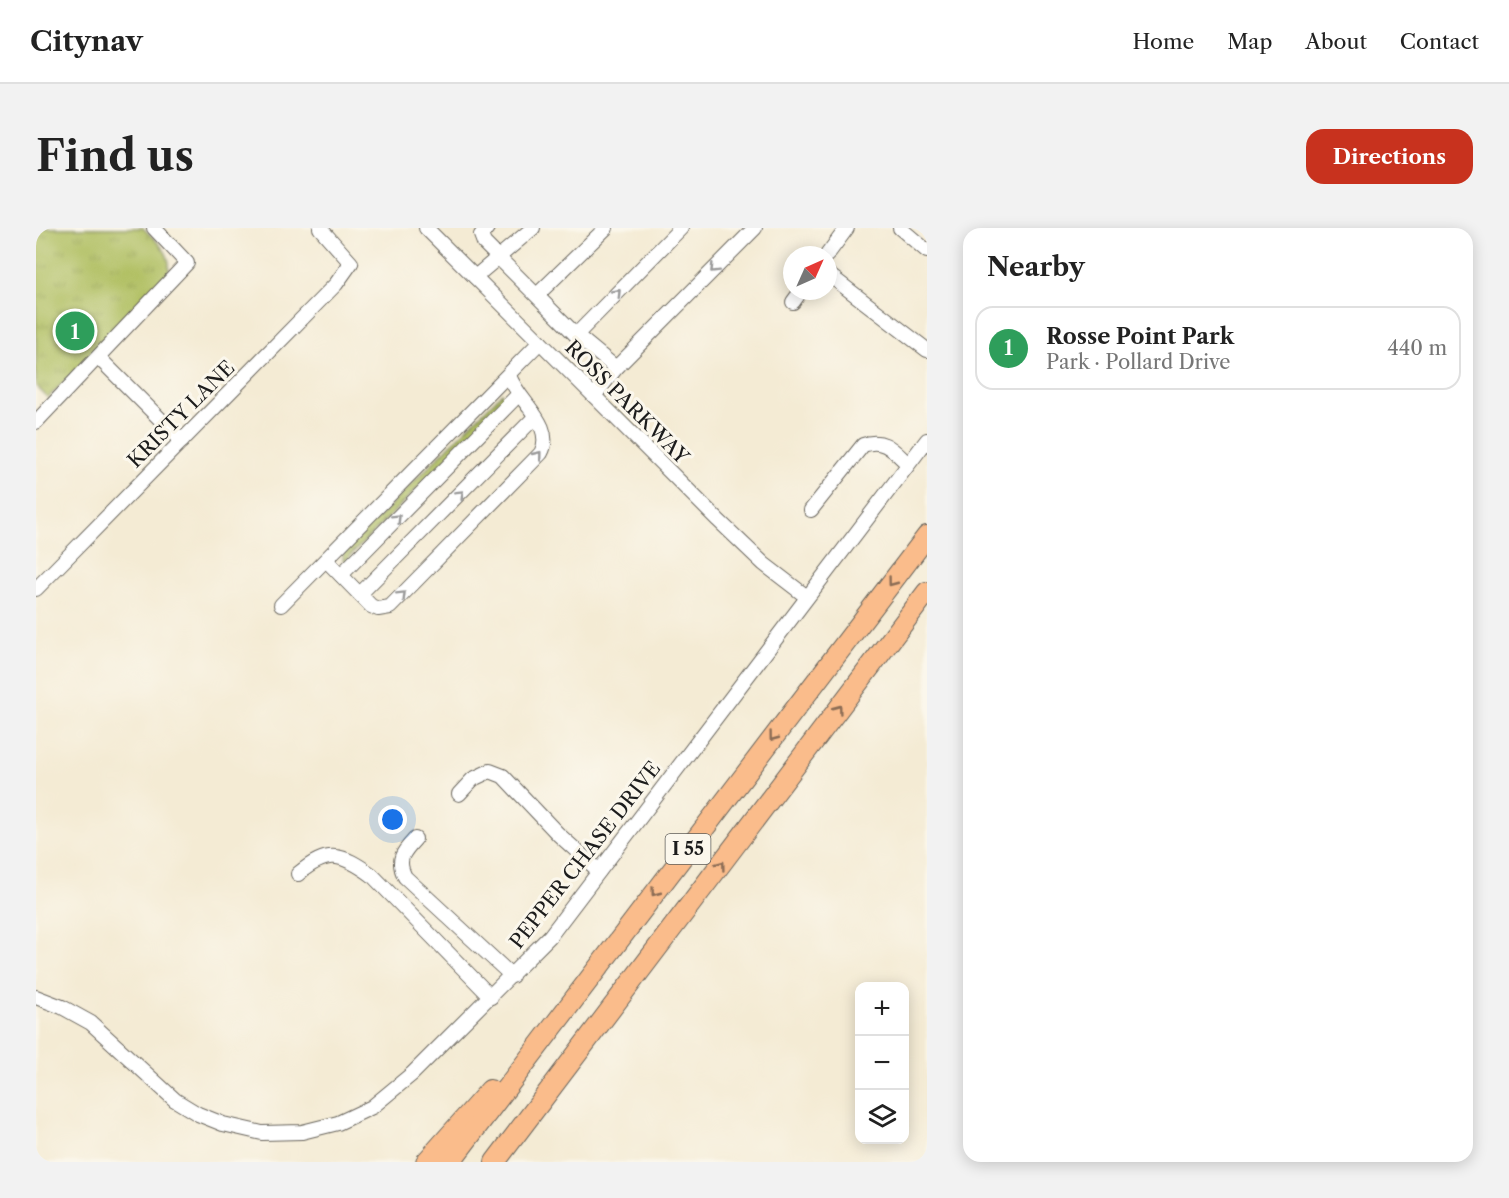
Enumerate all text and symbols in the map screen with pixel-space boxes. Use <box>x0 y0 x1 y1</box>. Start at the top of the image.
text: Citynav <box>30 24 143 58</box>
text: Home <box>1133 29 1194 54</box>
text: Map <box>1227 29 1272 54</box>
text: About <box>1305 29 1367 54</box>
text: Contact <box>1400 29 1479 54</box>
button: Directions <box>1306 129 1473 184</box>
text: Find us <box>36 130 194 182</box>
north arrow <box>783 246 837 300</box>
text: Nearby <box>987 251 1085 283</box>
one-way arrow <box>711 262 722 273</box>
one-way arrow <box>610 289 621 299</box>
pin: 1 <box>56 308 94 354</box>
text: Rosse Point Park <box>1046 323 1234 350</box>
street label: ROSS PARKWAY <box>560 335 695 470</box>
text: 1 <box>1004 336 1013 360</box>
text: 440 m <box>1387 336 1447 360</box>
text: Park · Pollard Drive <box>1046 350 1230 374</box>
street label: KRISTY LANE <box>122 355 240 473</box>
one-way arrow <box>531 451 542 462</box>
one-way arrow <box>453 490 464 501</box>
one-way arrow <box>389 515 400 526</box>
one-way arrow <box>888 576 899 587</box>
one-way arrow <box>395 591 406 601</box>
one-way arrow <box>831 705 842 716</box>
one-way arrow <box>770 731 781 742</box>
street label: PEPPER CHASE DRIVE <box>505 757 665 953</box>
your location <box>378 805 407 834</box>
road number: I 55 <box>666 834 710 864</box>
one-way arrow <box>713 860 724 871</box>
one-way arrow <box>651 886 662 897</box>
map controls <box>855 982 909 1144</box>
button: + <box>855 982 909 1036</box>
button: − <box>855 1036 909 1090</box>
button: layers <box>855 1090 909 1144</box>

